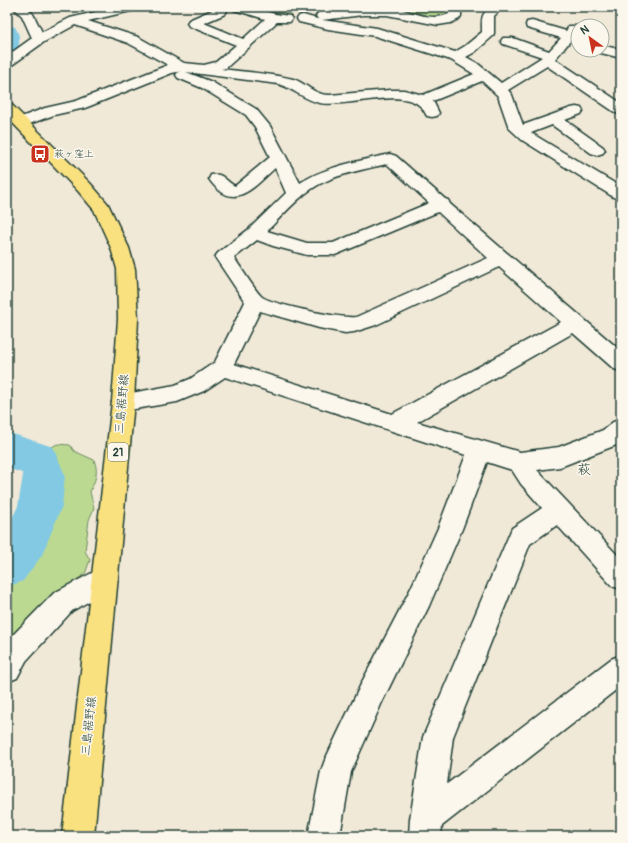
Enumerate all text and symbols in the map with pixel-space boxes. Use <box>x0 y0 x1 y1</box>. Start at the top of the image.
north arrow <box>570 18 610 58</box>
text: N <box>578 22 592 38</box>
bus stop icon: 萩ヶ窪上 <box>29 143 51 165</box>
place label: 萩ヶ窪上 <box>54 148 94 160</box>
street label: 三島裾野線 <box>112 373 132 435</box>
road number: 21 <box>108 443 128 461</box>
district label: 萩 <box>577 461 591 478</box>
street label: 三島裾野線 <box>78 695 100 757</box>

